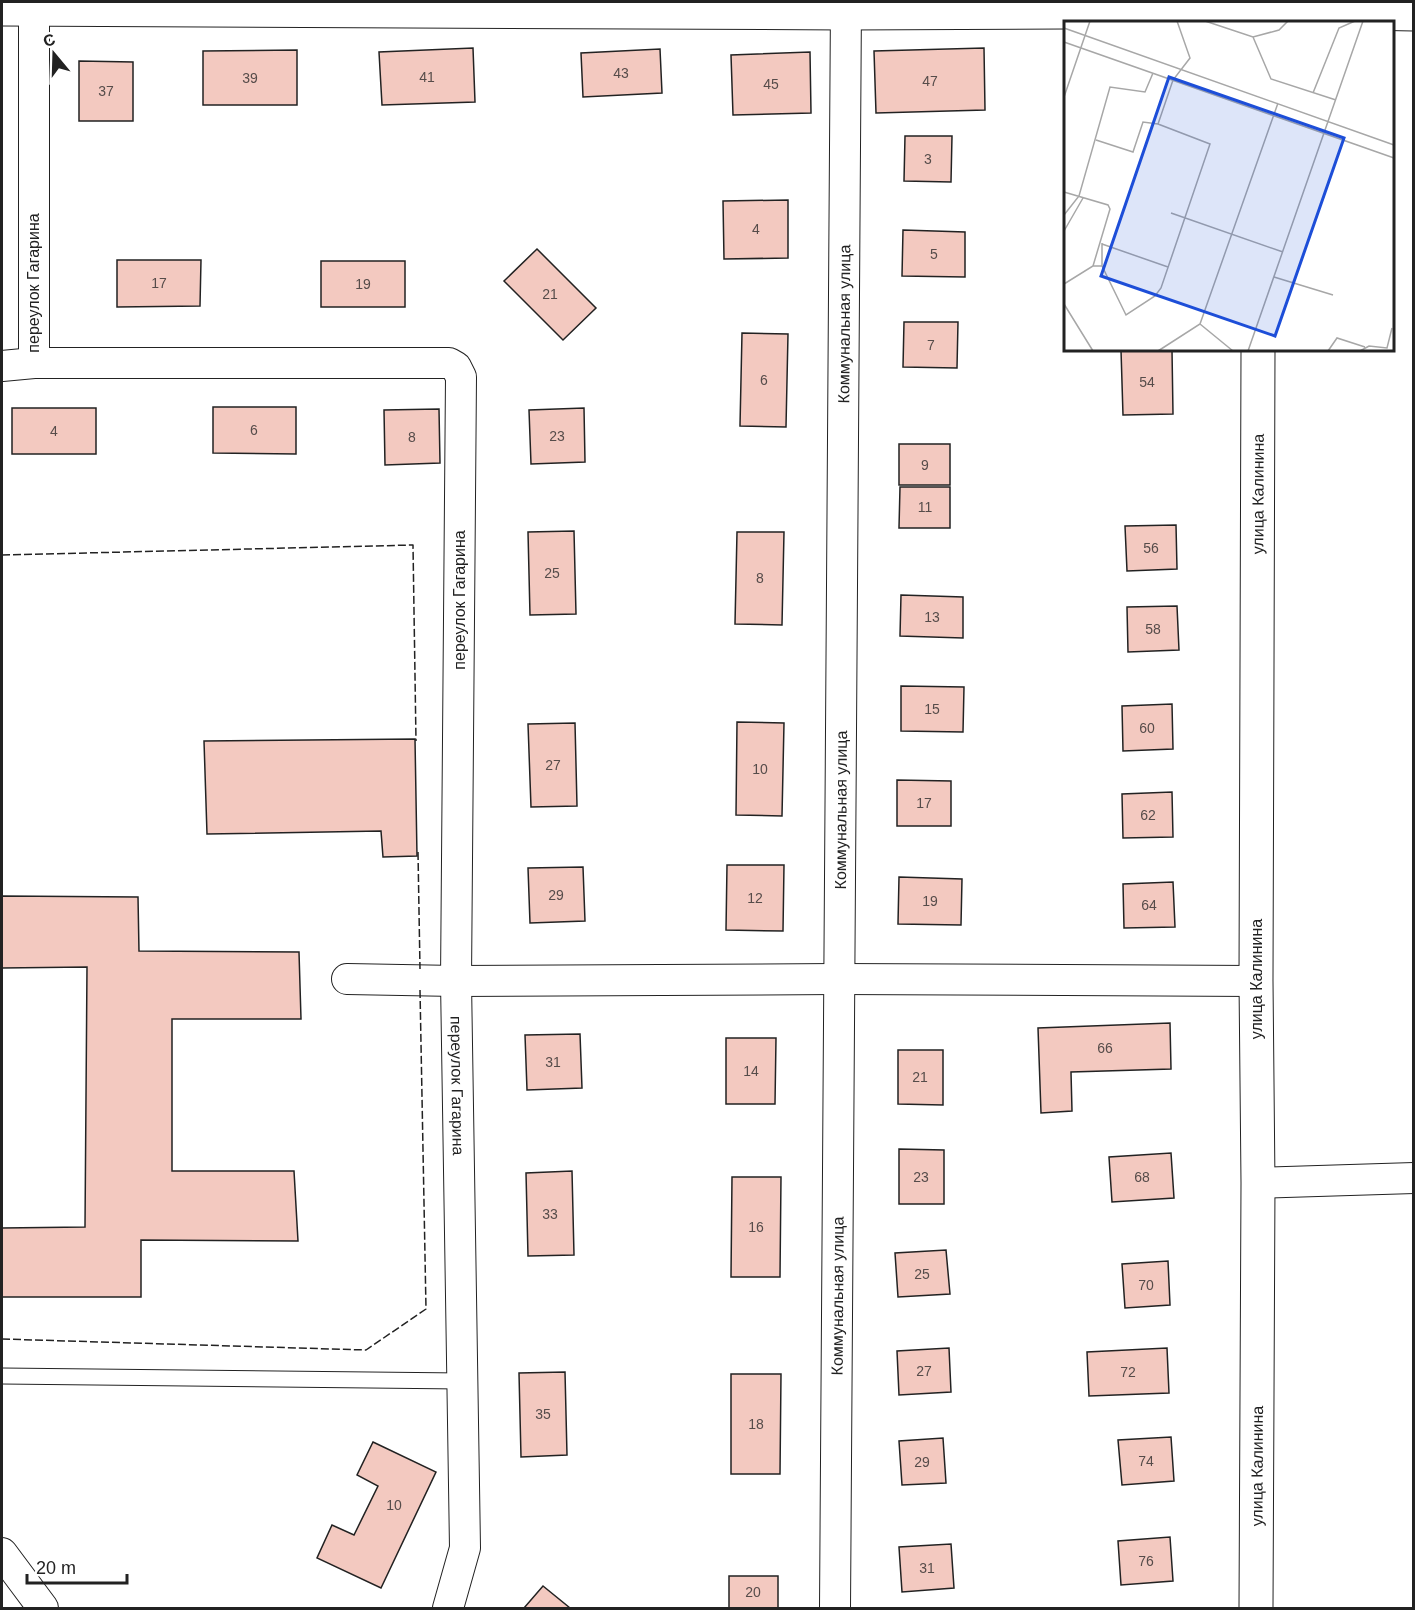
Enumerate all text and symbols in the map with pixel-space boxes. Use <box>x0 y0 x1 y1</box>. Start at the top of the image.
inset map <box>1064 21 1394 351</box>
north arrow <box>24 24 84 84</box>
text: С <box>41 30 58 50</box>
house number: 43 <box>613 65 629 81</box>
house number: 41 <box>419 69 435 85</box>
house number: 39 <box>242 70 258 86</box>
house number: 47 <box>922 73 938 89</box>
house number: 45 <box>763 76 779 92</box>
house number: 37 <box>98 83 114 99</box>
house number: 3 <box>924 151 932 167</box>
street label: переулок Гагарина <box>25 213 42 353</box>
house number: 4 <box>752 221 760 237</box>
street label: Коммунальная улица <box>835 245 853 403</box>
house number: 5 <box>930 246 938 262</box>
house number: 17 <box>151 275 167 291</box>
house number: 19 <box>355 276 371 292</box>
house number: 21 <box>542 286 558 302</box>
house number: 7 <box>927 337 935 353</box>
house number: 6 <box>760 372 768 388</box>
house number: 54 <box>1139 374 1155 390</box>
house number: 6 <box>250 422 258 438</box>
house number: 4 <box>50 423 58 439</box>
house number: 23 <box>549 428 565 444</box>
house number: 8 <box>408 429 416 445</box>
street label: улица Калинина <box>1249 434 1267 554</box>
house number: 9 <box>921 457 929 473</box>
house number: 11 <box>918 499 932 515</box>
street label: переулок Гагарина <box>451 530 468 670</box>
house number: 56 <box>1143 540 1159 556</box>
house number: 25 <box>544 565 560 581</box>
house number: 8 <box>756 570 764 586</box>
house number: 13 <box>924 609 940 625</box>
house number: 58 <box>1145 621 1161 637</box>
house number: 15 <box>924 701 940 717</box>
house number: 60 <box>1139 720 1155 736</box>
street label: Коммунальная улица <box>832 730 850 889</box>
house number: 27 <box>545 757 561 773</box>
house number: 10 <box>752 761 768 777</box>
house number: 17 <box>916 795 932 811</box>
house number: 62 <box>1140 807 1156 823</box>
house number: 29 <box>548 887 564 903</box>
house number: 12 <box>747 890 763 906</box>
house number: 19 <box>922 893 938 909</box>
house number: 64 <box>1141 897 1157 913</box>
street label: улица Калинина <box>1248 919 1265 1039</box>
street label: переулок Гагарина <box>448 1016 467 1156</box>
house number: 66 <box>1097 1040 1113 1056</box>
house number: 31 <box>545 1054 561 1070</box>
house number: 14 <box>743 1063 759 1079</box>
house number: 21 <box>912 1069 928 1085</box>
house number: 23 <box>913 1169 929 1185</box>
house number: 68 <box>1134 1169 1150 1185</box>
house number: 33 <box>542 1206 558 1222</box>
street label: Коммунальная улица <box>829 1216 847 1375</box>
house number: 16 <box>748 1219 764 1235</box>
house number: 25 <box>914 1266 930 1282</box>
house number: 70 <box>1138 1277 1154 1293</box>
house number: 27 <box>916 1363 932 1379</box>
house number: 72 <box>1120 1364 1136 1380</box>
house number: 35 <box>535 1406 551 1422</box>
street label: улица Калинина <box>1248 1406 1266 1526</box>
house number: 18 <box>748 1416 764 1432</box>
house number: 74 <box>1138 1453 1154 1469</box>
house number: 29 <box>914 1454 930 1470</box>
house number: 10 <box>386 1497 402 1513</box>
scale bar <box>27 1547 128 1585</box>
house number: 76 <box>1138 1553 1154 1569</box>
text: 20 m <box>36 1558 76 1578</box>
house number: 31 <box>919 1560 935 1576</box>
house number: 20 <box>745 1584 761 1600</box>

